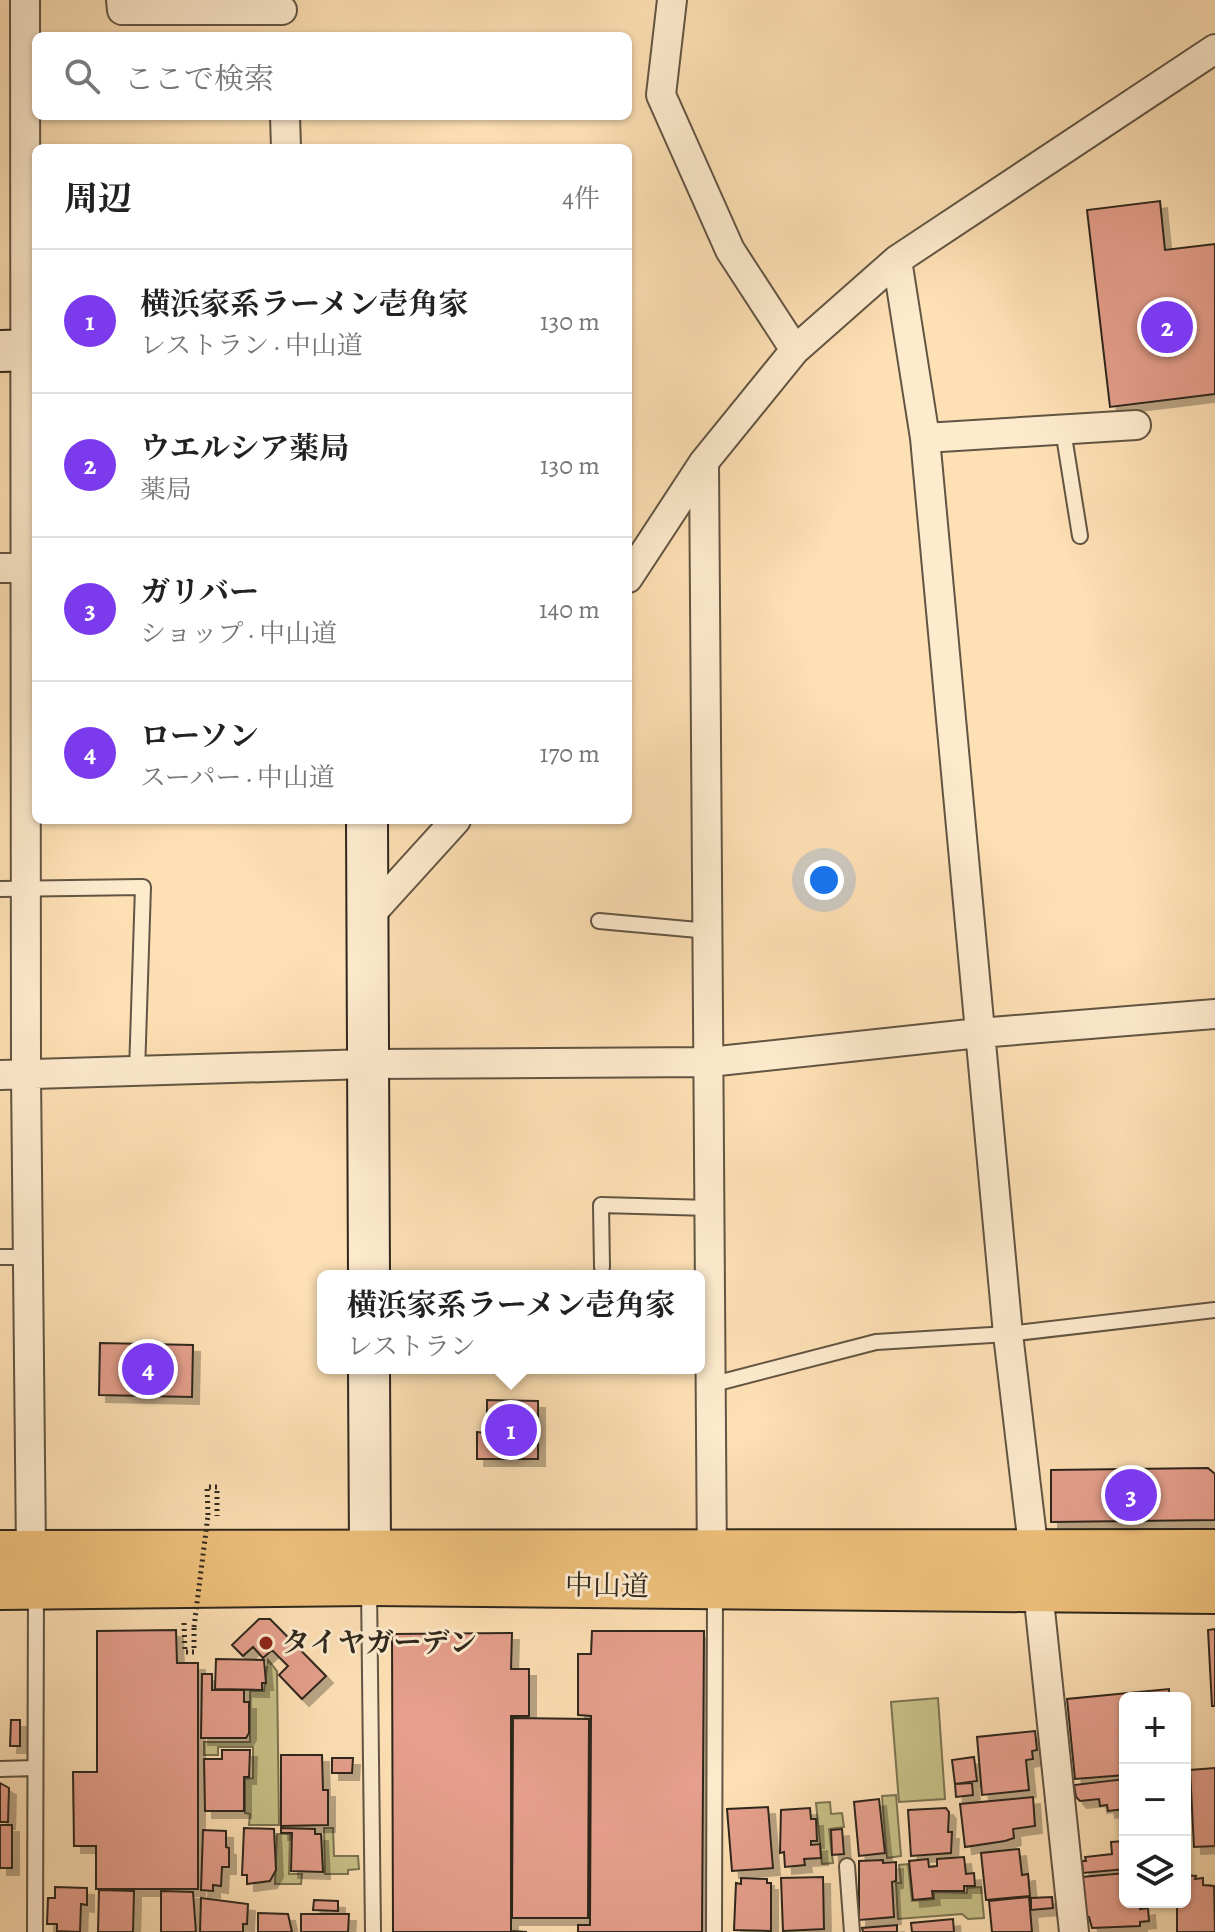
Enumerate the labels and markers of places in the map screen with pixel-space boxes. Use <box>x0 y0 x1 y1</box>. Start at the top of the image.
pin: 2 <box>1141 297 1193 357</box>
pin: 4 <box>122 1339 174 1399</box>
pin: 1 <box>485 1400 537 1460</box>
pin: 3 <box>1105 1465 1157 1525</box>
place label: タイヤガーデン <box>282 1624 477 1662</box>
marker: タイヤガーデン <box>257 1634 275 1652</box>

